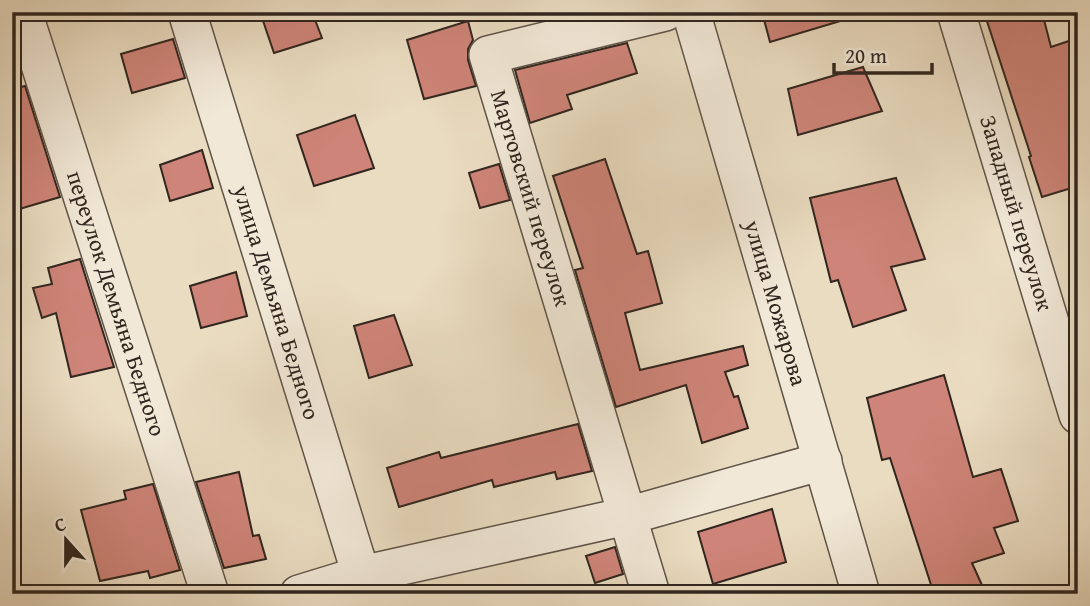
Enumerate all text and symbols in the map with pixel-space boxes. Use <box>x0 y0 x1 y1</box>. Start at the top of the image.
scale bar <box>834 32 932 76</box>
text: 20 m <box>845 40 887 71</box>
street label: Мартовский переулок <box>483 85 580 310</box>
street label: Западный переулок <box>972 111 1062 315</box>
street label: переулок Демьяна Бедного <box>59 166 175 440</box>
street label: улица Демьяна Бедного <box>225 180 329 424</box>
street label: улица Можарова <box>736 215 816 390</box>
north arrow <box>32 504 102 574</box>
text: С <box>50 509 70 539</box>

